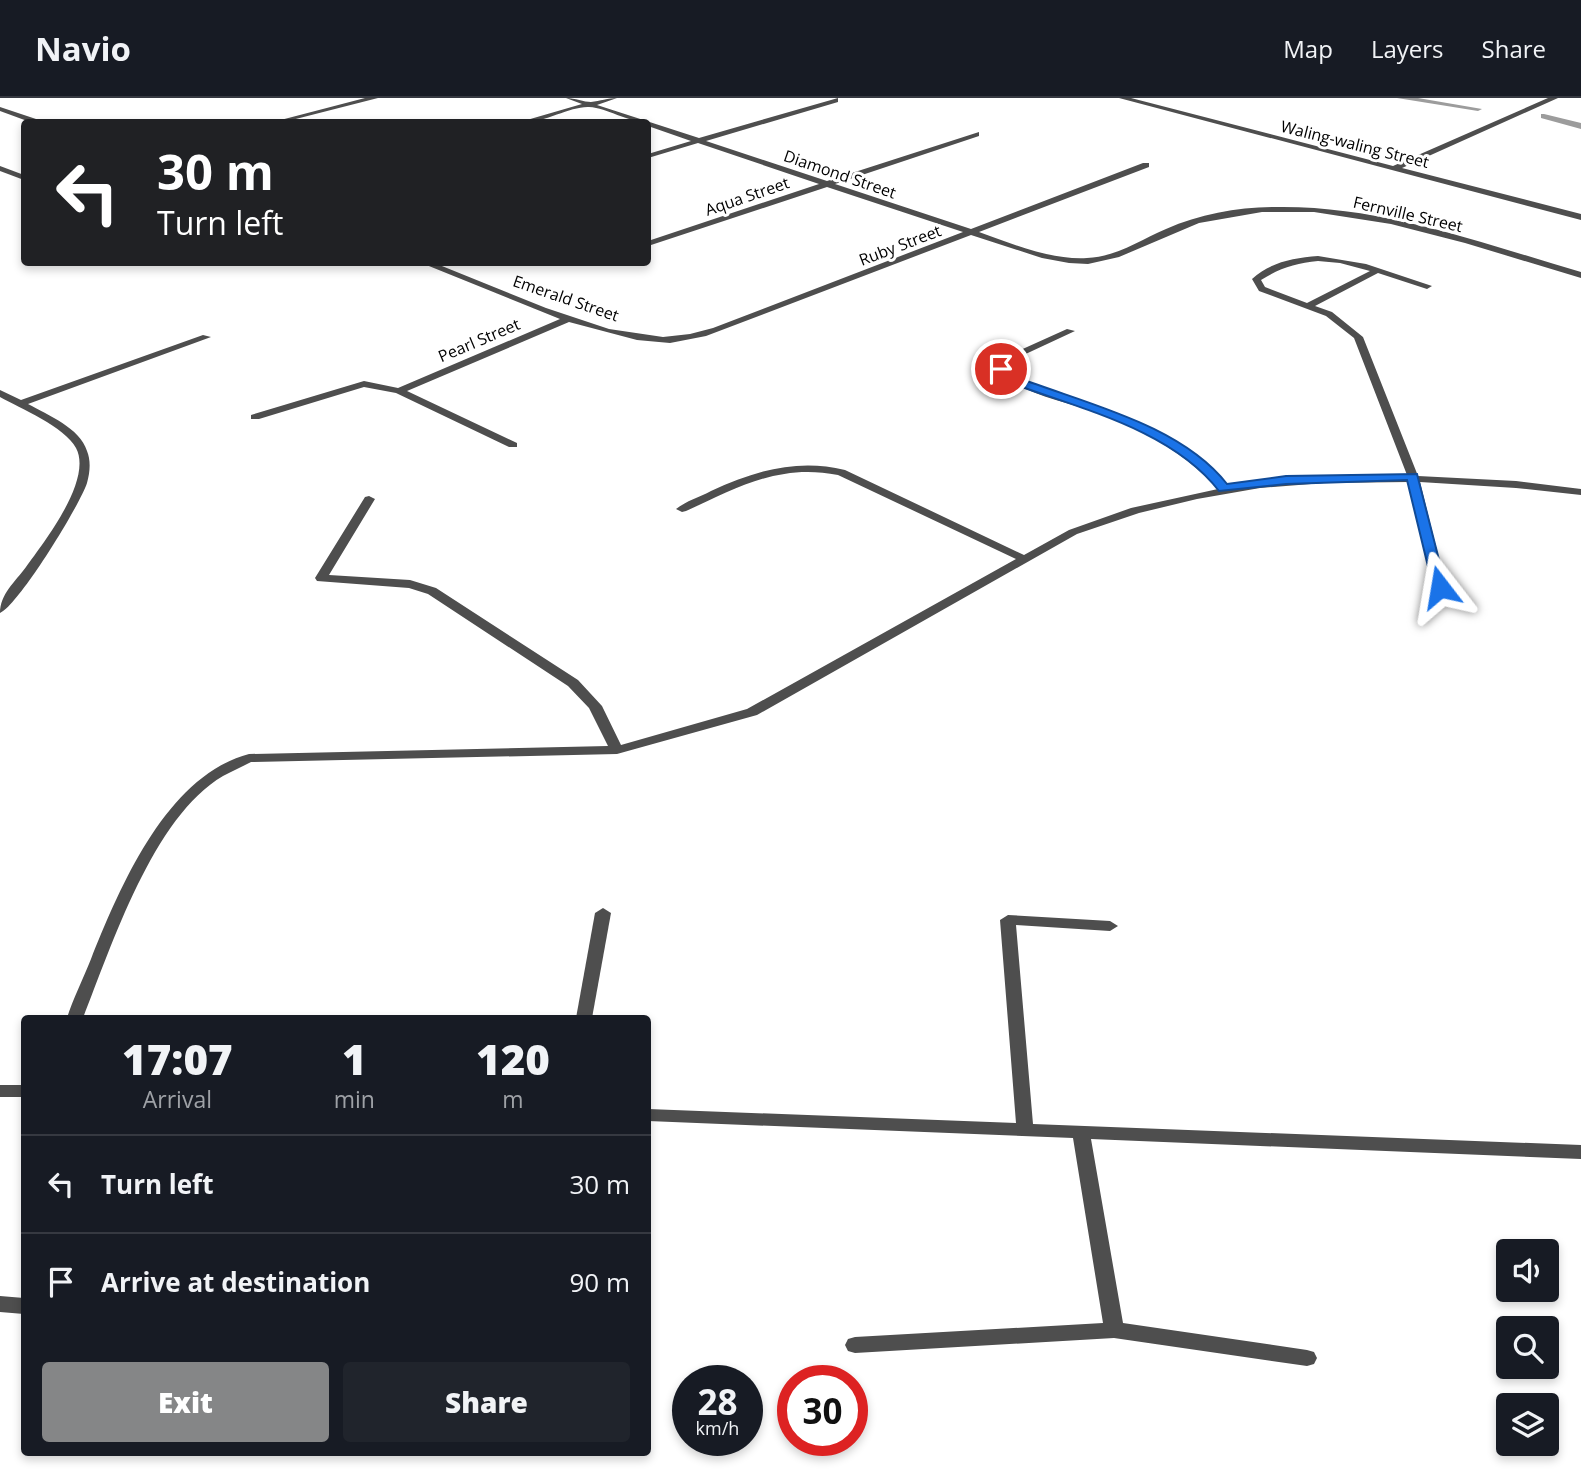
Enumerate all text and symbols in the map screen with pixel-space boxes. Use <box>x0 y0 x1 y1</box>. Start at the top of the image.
text: Navio <box>35 26 131 71</box>
text: Map <box>1283 32 1333 65</box>
text: Layers <box>1371 32 1444 65</box>
text: Share <box>1482 32 1546 65</box>
street label: Waling-waling Street <box>1279 115 1432 173</box>
text: 30 m <box>157 138 274 204</box>
street label: Diamond Street <box>781 144 899 204</box>
icon: left <box>42 147 133 238</box>
street label: Aqua Street <box>702 171 792 221</box>
street label: Fernville Street <box>1351 191 1465 237</box>
text: Turn left <box>157 201 283 244</box>
street label: Ruby Street <box>856 219 945 271</box>
street label: Emerald Street <box>510 270 622 327</box>
street label: Pearl Street <box>435 313 524 367</box>
pin <box>971 339 1031 399</box>
icon: arrive <box>982 350 1020 388</box>
position arrow <box>1403 550 1477 624</box>
text: 17:07 <box>122 1030 233 1087</box>
text: 1 <box>342 1030 367 1087</box>
text: 120 <box>476 1030 550 1087</box>
text: Arrival <box>143 1083 212 1115</box>
text: min <box>334 1083 375 1115</box>
text: m <box>502 1083 524 1115</box>
icon: left <box>42 1165 80 1203</box>
text: Turn left <box>101 1166 213 1202</box>
text: 30 m <box>569 1166 630 1202</box>
map controls <box>1496 1239 1559 1456</box>
button: sound <box>1496 1239 1559 1302</box>
icon: arrive <box>42 1263 80 1301</box>
text: Arrive at destination <box>101 1264 370 1300</box>
text: 90 m <box>569 1264 630 1300</box>
button: search <box>1496 1316 1559 1379</box>
button: Exit <box>42 1362 329 1442</box>
button: Share <box>343 1362 630 1442</box>
speed limit sign: 30 <box>777 1365 868 1456</box>
text: 28 <box>697 1378 738 1425</box>
button: layers <box>1496 1393 1559 1456</box>
text: km/h <box>696 1416 739 1440</box>

